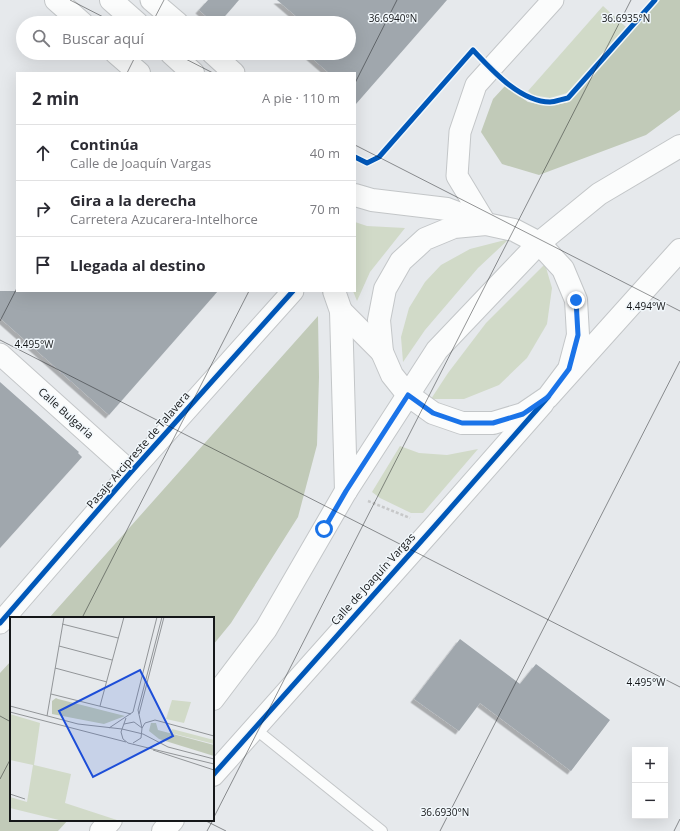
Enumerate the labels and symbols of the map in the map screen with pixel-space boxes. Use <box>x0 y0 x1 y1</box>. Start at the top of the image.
text: 36.6940°N <box>369 11 417 25</box>
text: 36.6935°N <box>602 11 650 25</box>
route end <box>567 291 585 309</box>
text: 4.494°W <box>626 299 666 313</box>
text: 4.495°W <box>14 337 54 351</box>
street label: Calle Bulgaria <box>35 384 97 442</box>
street label: Pasaje Arcipreste de Talavera <box>83 388 193 511</box>
route start <box>315 520 333 538</box>
street label: Calle de Joaquín Vargas <box>327 529 418 628</box>
inset map <box>10 617 214 821</box>
text: 4.495°W <box>626 675 666 689</box>
text: 36.6930°N <box>421 805 469 819</box>

